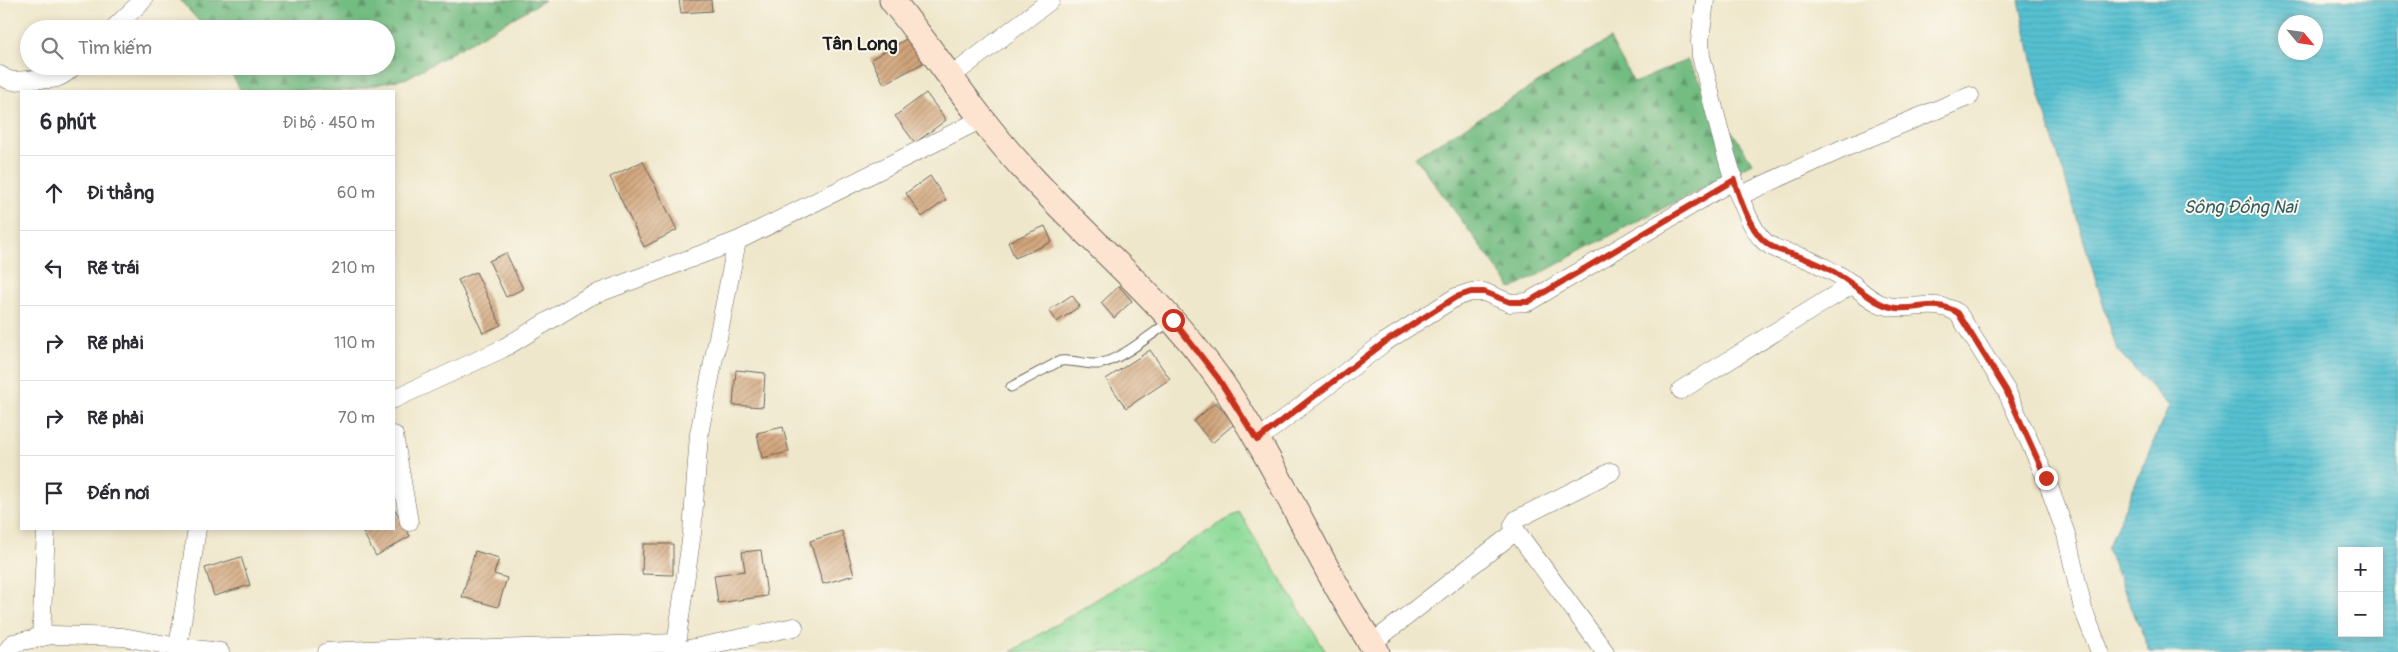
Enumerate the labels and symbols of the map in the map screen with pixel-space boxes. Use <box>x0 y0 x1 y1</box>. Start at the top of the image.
north arrow <box>2278 15 2323 60</box>
district label: Tân Long <box>821 32 898 56</box>
water label: Sông Đồng Nai <box>2184 196 2299 219</box>
route start <box>1162 309 1185 332</box>
route end <box>2035 467 2058 490</box>

